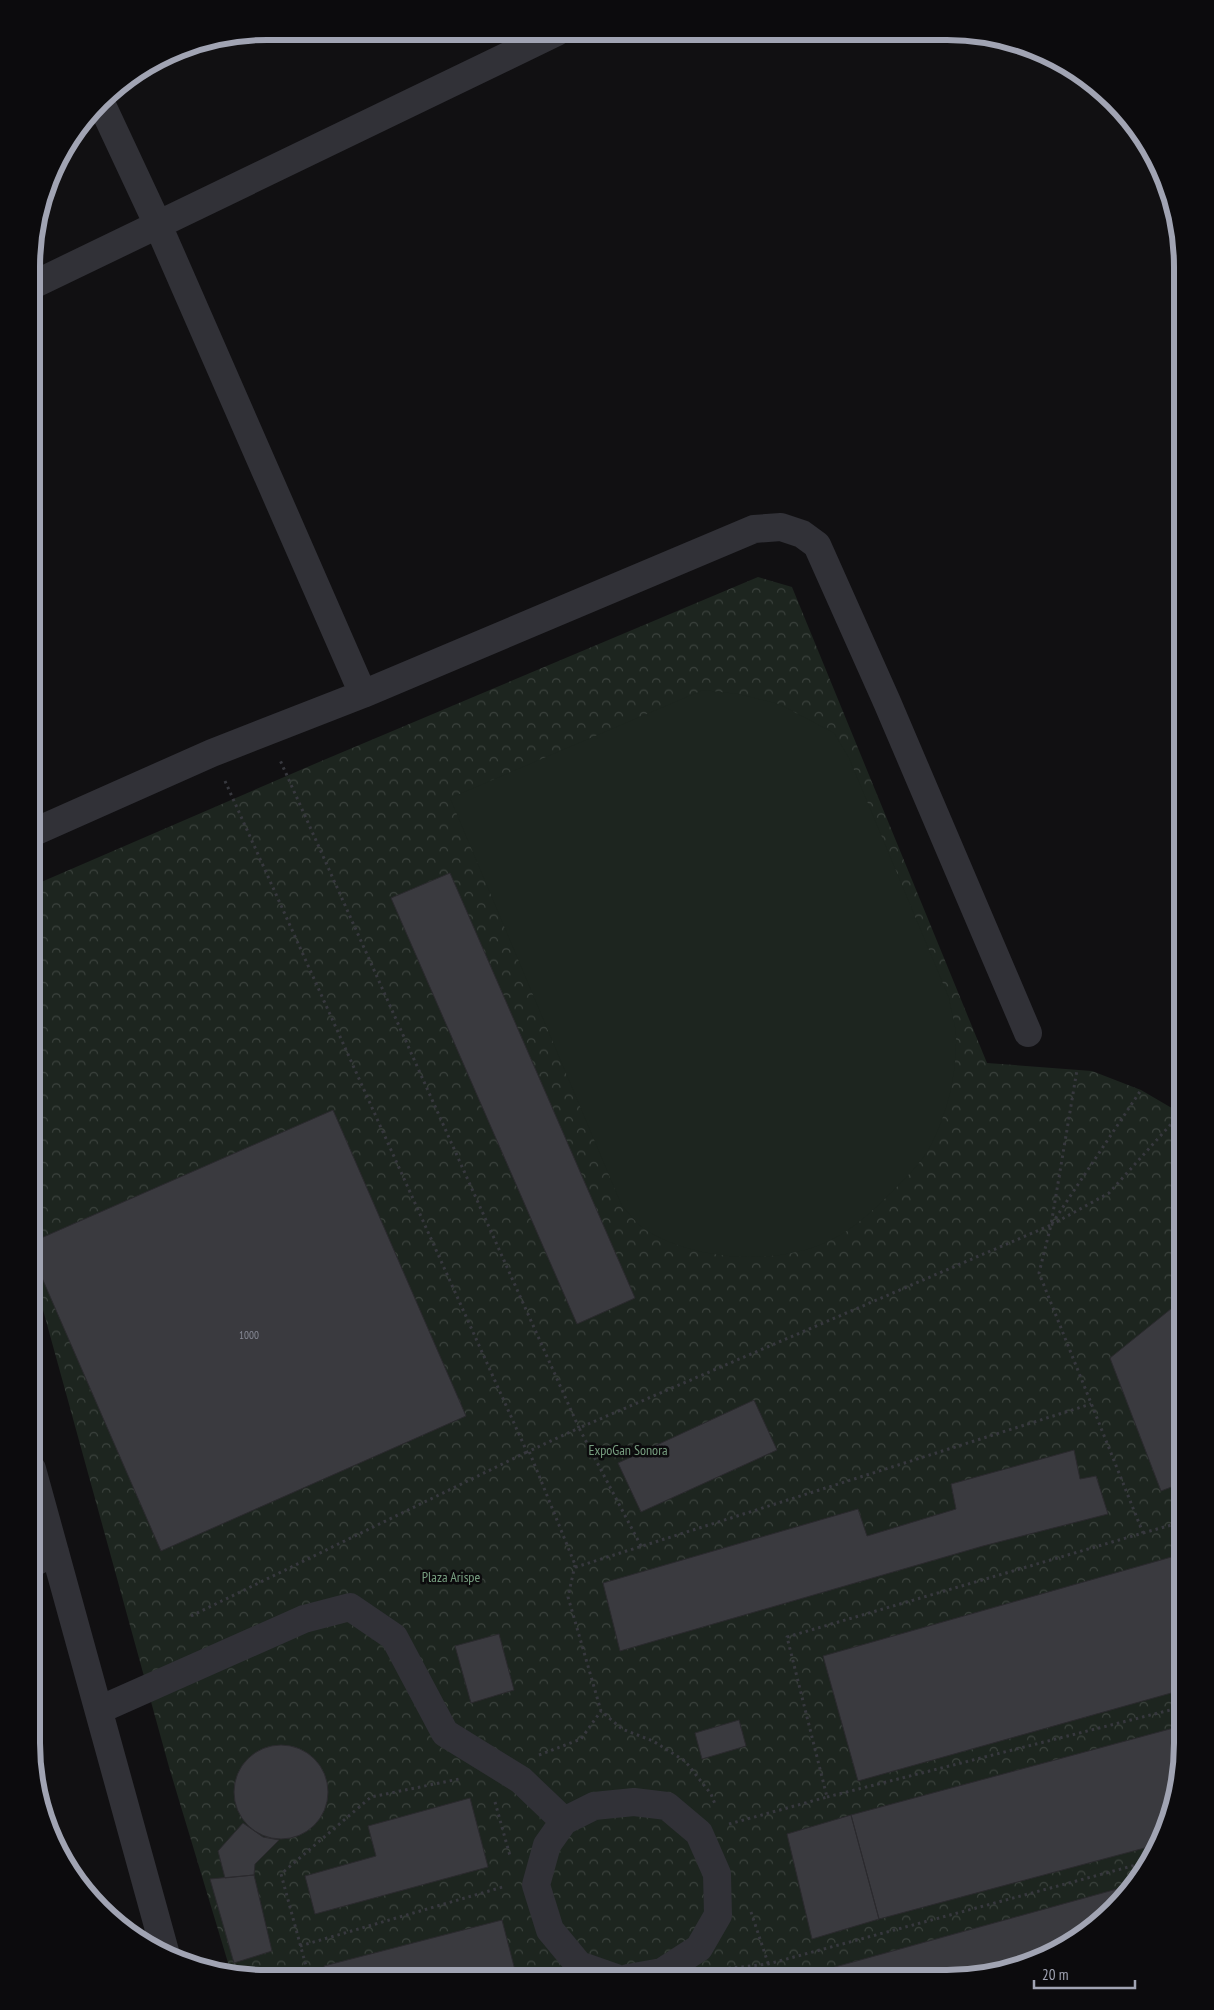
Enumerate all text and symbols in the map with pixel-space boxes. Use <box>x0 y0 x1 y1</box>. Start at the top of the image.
house number: 1000 <box>239 1328 259 1342</box>
park label: ExpoGan Sonora <box>588 1441 668 1459</box>
park label: Plaza Arispe <box>422 1568 480 1586</box>
scale bar <box>1034 1958 1135 1990</box>
text: 20 m <box>1042 1965 1068 1984</box>

